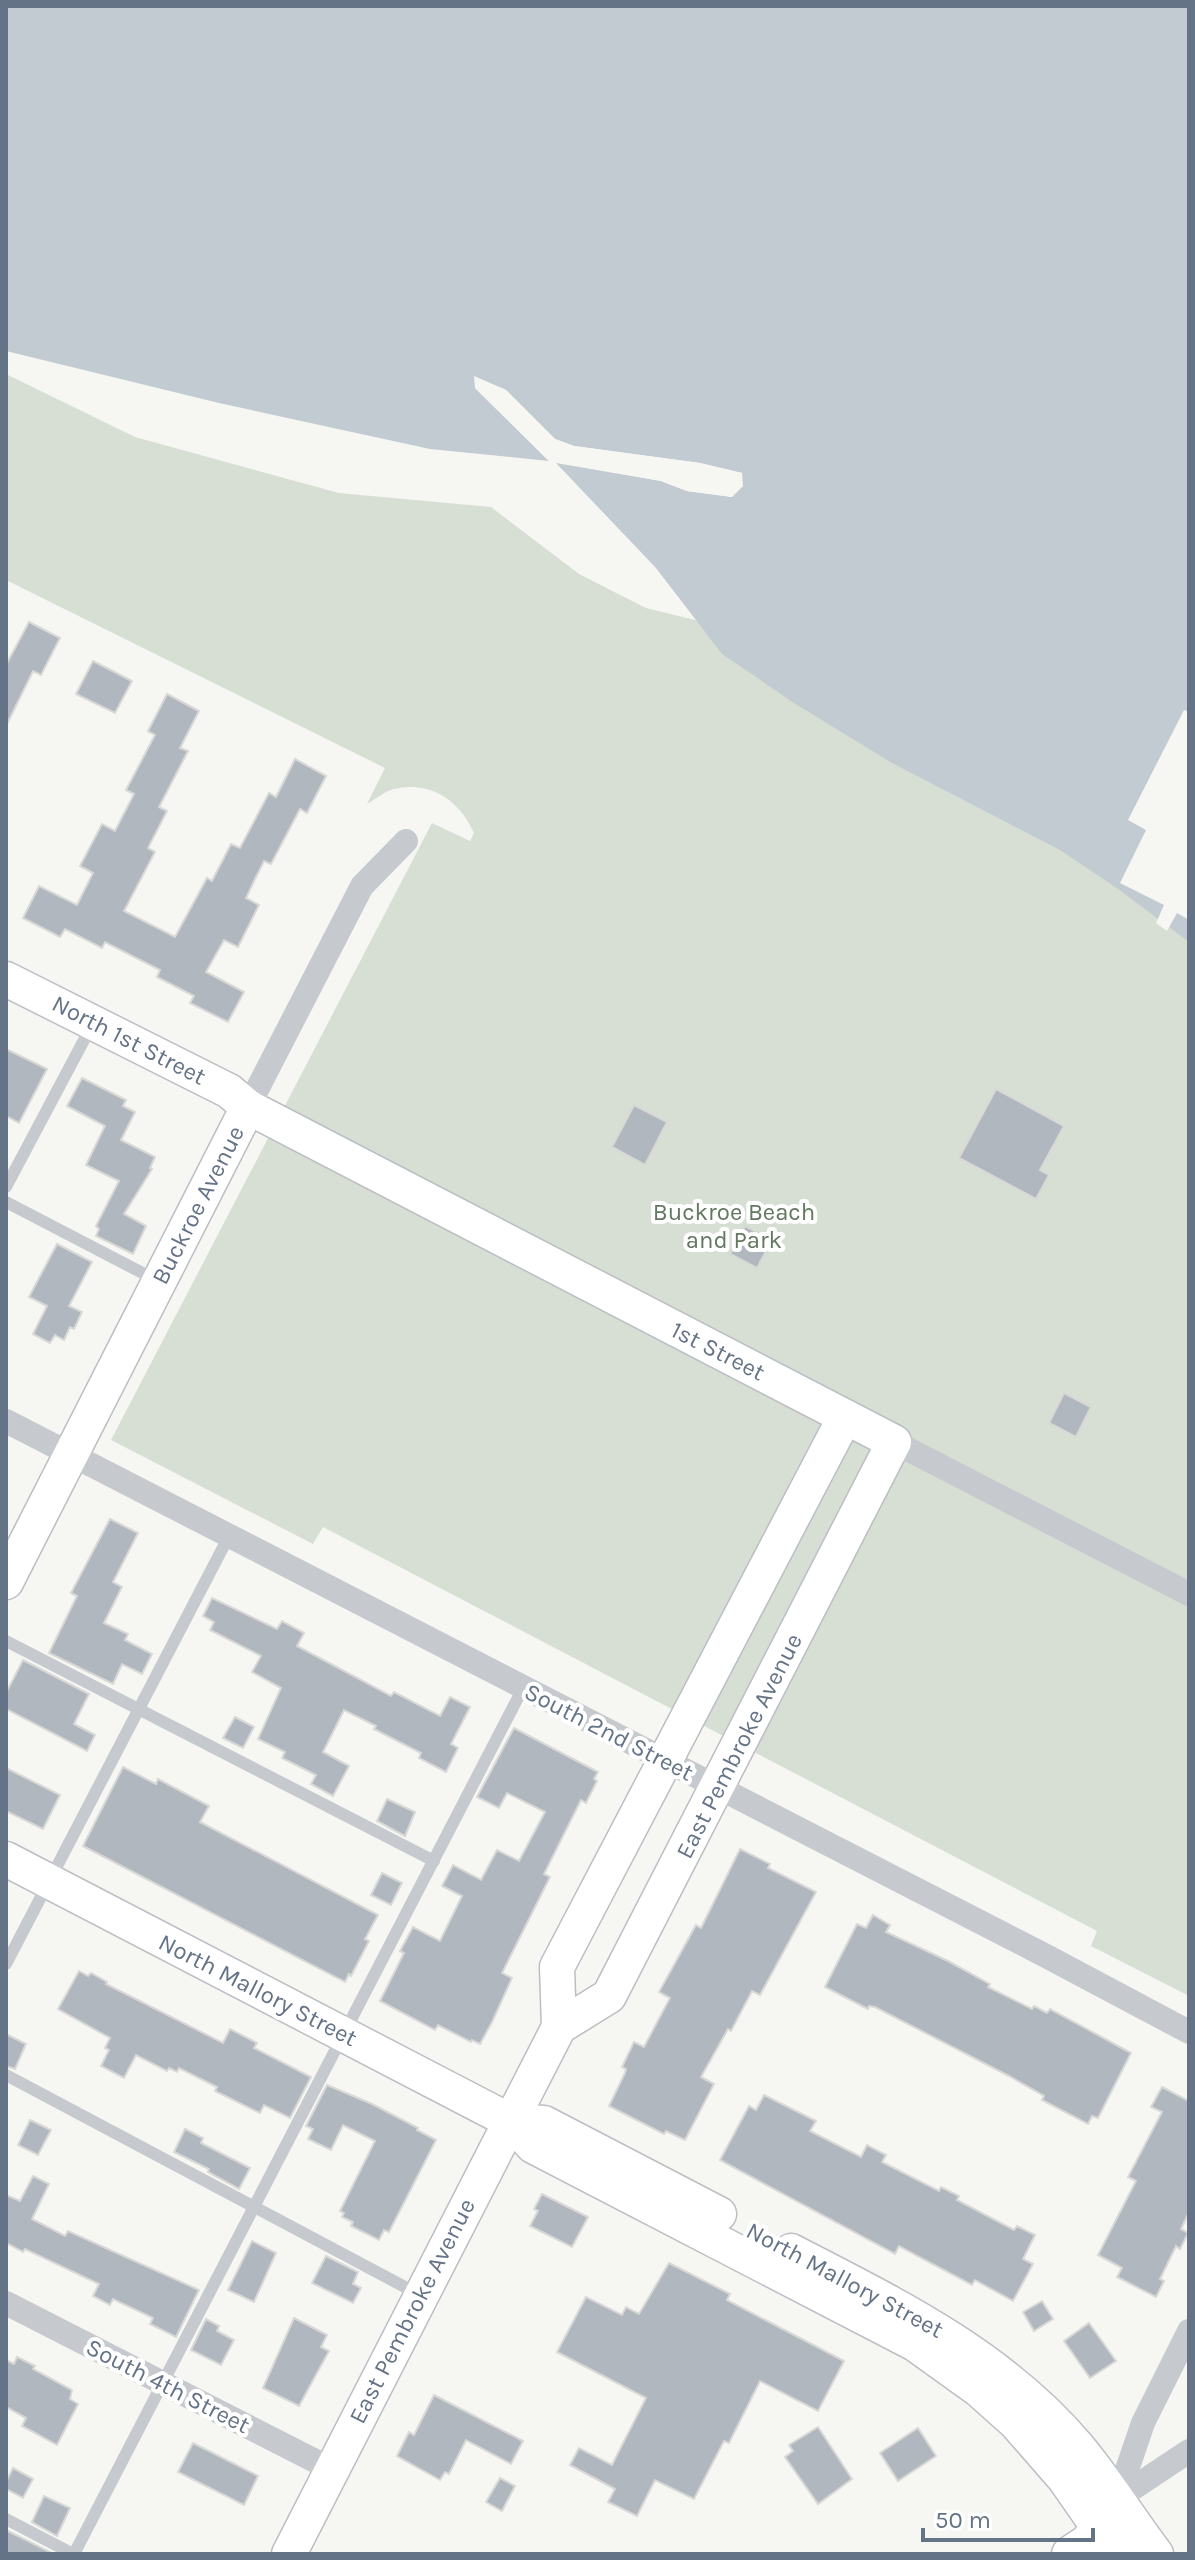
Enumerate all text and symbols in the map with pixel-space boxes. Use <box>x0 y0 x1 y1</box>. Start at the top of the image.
street label: North 1st Street <box>48 989 210 1091</box>
street label: Buckroe Avenue <box>146 1121 250 1289</box>
park label: Buckroe Beach and Park <box>653 1198 815 1254</box>
street label: 1st Street <box>667 1316 769 1386</box>
street label: East Pembroke Avenue <box>670 1629 808 1863</box>
street label: South 2nd Street <box>520 1677 698 1787</box>
street label: North Mallory Street <box>154 1928 362 2052</box>
street label: East Pembroke Avenue <box>343 2194 481 2428</box>
street label: North Mallory Street <box>742 2216 948 2344</box>
street label: South 4th Street <box>82 2333 254 2439</box>
scale bar <box>923 2492 1093 2542</box>
text: 50 m <box>935 2506 991 2534</box>

